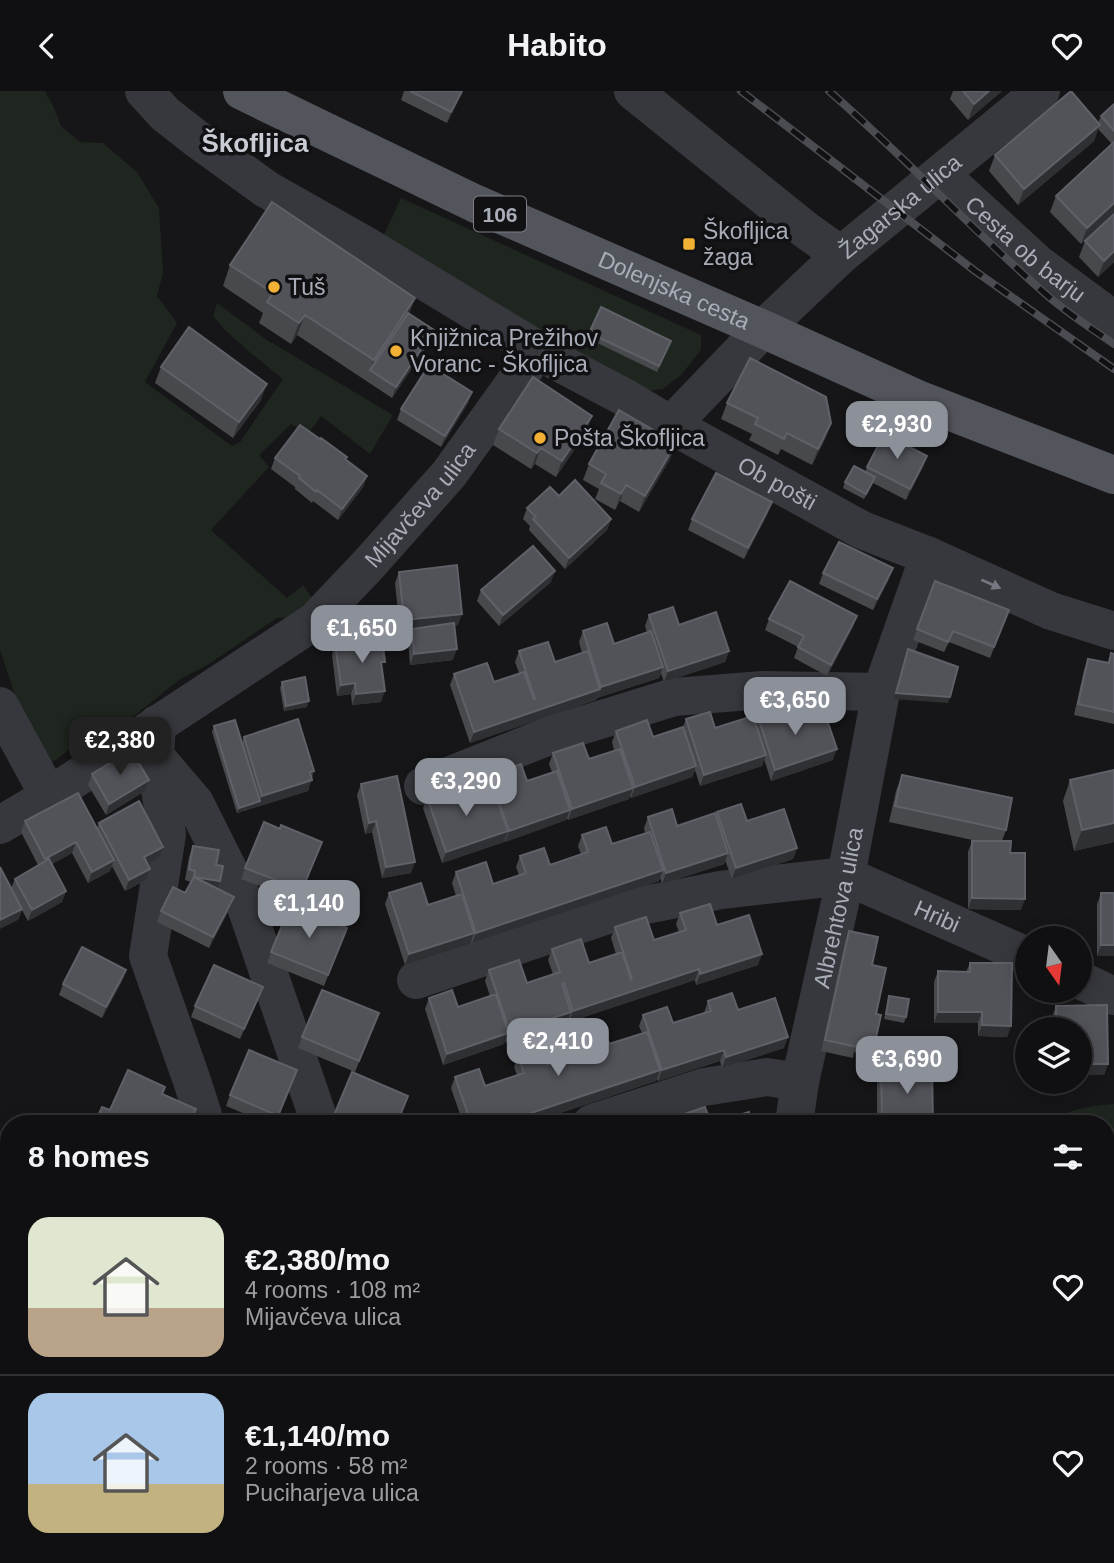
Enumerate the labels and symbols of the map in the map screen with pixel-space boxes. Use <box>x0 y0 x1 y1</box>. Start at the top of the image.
district label: Škofljica <box>202 128 309 158</box>
street label: Žagarska ulica <box>834 149 966 264</box>
street label: Cesta ob barju <box>960 191 1091 308</box>
road number: 106 <box>474 197 526 231</box>
place label: Škofljica žaga <box>703 217 789 270</box>
marker: Škofljica žaga <box>681 236 697 252</box>
street label: Dolenjska cesta <box>595 246 754 335</box>
place label: Tuš <box>288 274 326 300</box>
marker: Tuš <box>266 279 282 295</box>
place label: Knjižnica Prežihov Voranc - Škofljica <box>410 325 598 377</box>
marker: Knjižnica Prežihov Voranc - Škofljica <box>388 343 404 359</box>
pin: €2,930 <box>840 401 954 461</box>
place label: Pošta Škofljica <box>554 424 705 451</box>
marker: Pošta Škofljica <box>532 430 548 446</box>
street label: Mijavčeva ulica <box>359 437 481 573</box>
street label: Ob pošti <box>733 451 821 515</box>
one-way arrow <box>981 578 1001 590</box>
pin: €1,650 <box>305 605 419 665</box>
pin: €3,650 <box>738 677 852 737</box>
pin: €2,380 <box>63 717 177 777</box>
pin: €3,290 <box>409 759 523 818</box>
street label: Albrehtova ulica <box>808 825 868 990</box>
pin: €1,140 <box>252 881 366 940</box>
street label: Hribi <box>910 895 964 938</box>
north arrow <box>1015 926 1092 1003</box>
pin: €2,410 <box>501 1019 615 1078</box>
pin: €3,690 <box>850 1037 964 1096</box>

